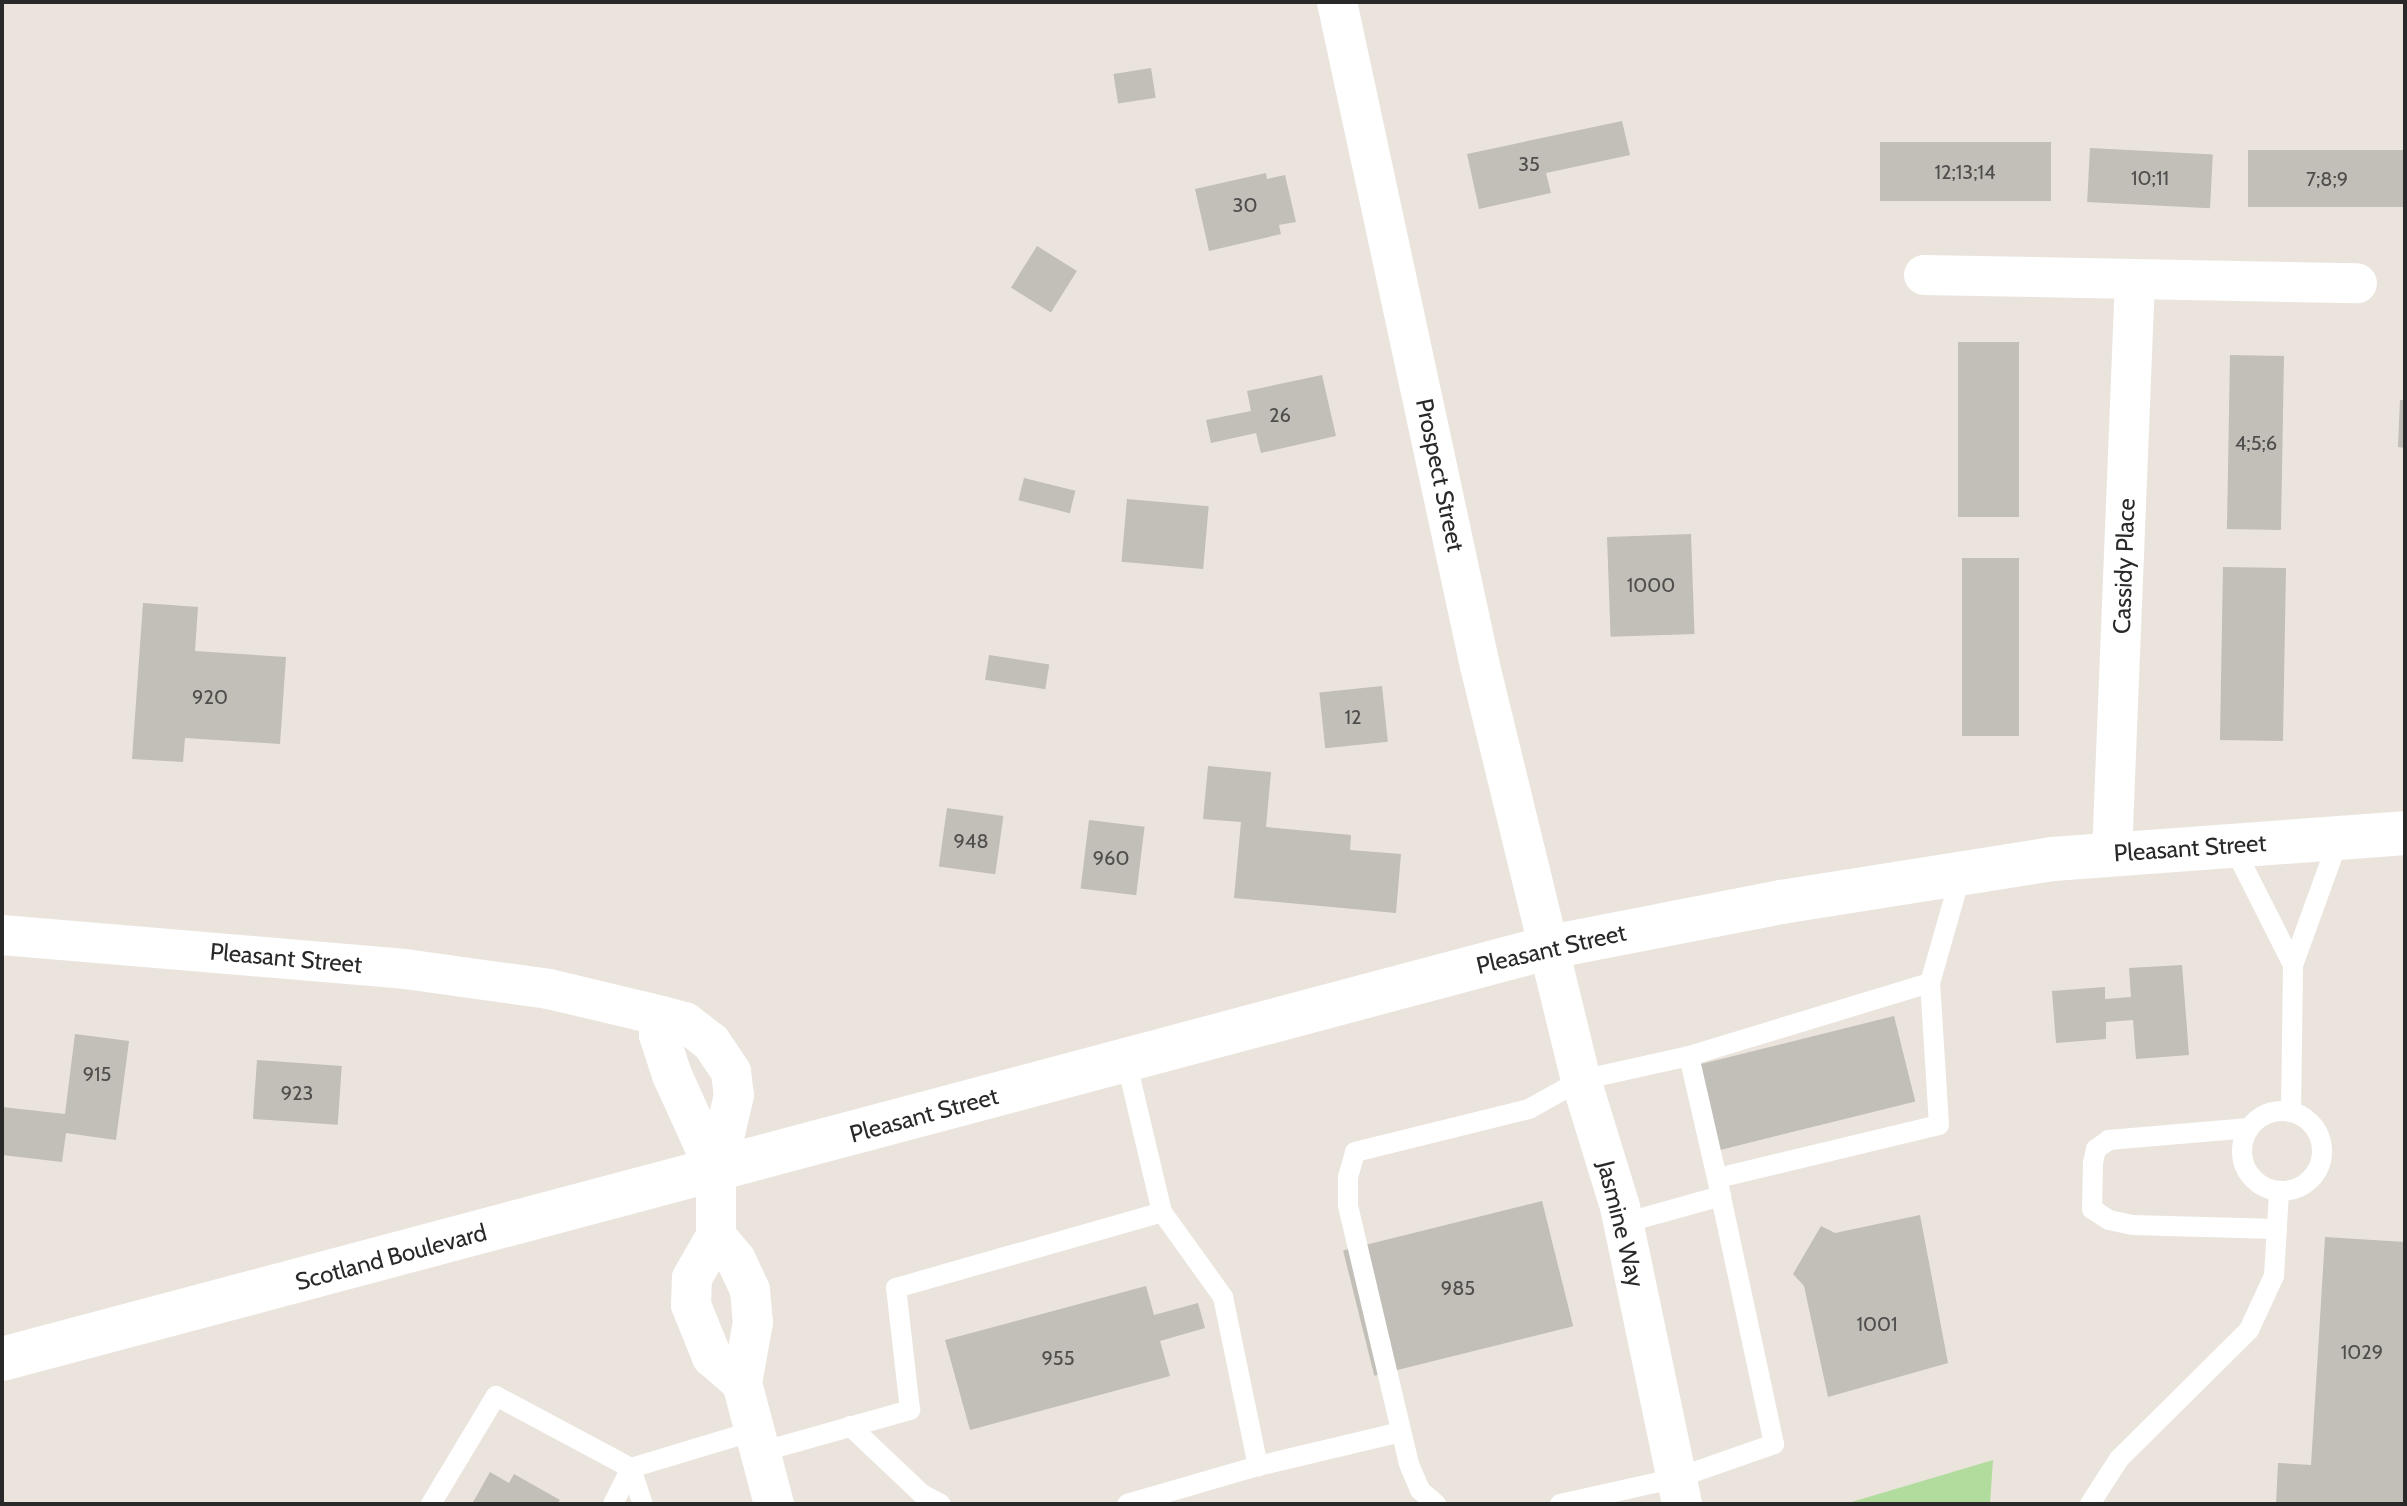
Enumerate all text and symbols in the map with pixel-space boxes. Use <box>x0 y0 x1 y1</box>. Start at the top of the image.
house number: 35 <box>1518 152 1540 176</box>
house number: 12;13;14 <box>1934 160 1996 184</box>
house number: 10;11 <box>2131 166 2169 190</box>
house number: 7;8;9 <box>2306 167 2348 191</box>
house number: 30 <box>1233 193 1257 217</box>
street label: Prospect Street <box>1410 396 1470 554</box>
house number: 26 <box>1269 403 1291 427</box>
house number: 4;5;6 <box>2235 431 2277 455</box>
street label: Cassidy Place <box>2107 498 2141 634</box>
house number: 1000 <box>1627 573 1675 597</box>
house number: 920 <box>192 685 228 709</box>
house number: 12 <box>1345 705 1361 729</box>
street label: Pleasant Street <box>2113 828 2267 868</box>
house number: 948 <box>953 829 989 853</box>
house number: 960 <box>1093 846 1129 870</box>
street label: Pleasant Street <box>1473 918 1629 980</box>
street label: Pleasant Street <box>209 937 363 979</box>
house number: 915 <box>83 1062 111 1086</box>
house number: 923 <box>281 1081 313 1105</box>
street label: Pleasant Street <box>846 1081 1002 1149</box>
street label: Jasmine Way <box>1591 1158 1651 1290</box>
street label: Scotland Boulevard <box>292 1218 490 1296</box>
house number: 985 <box>1441 1276 1475 1300</box>
house number: 1001 <box>1857 1312 1897 1336</box>
house number: 1029 <box>2341 1340 2383 1364</box>
house number: 955 <box>1042 1346 1074 1370</box>

